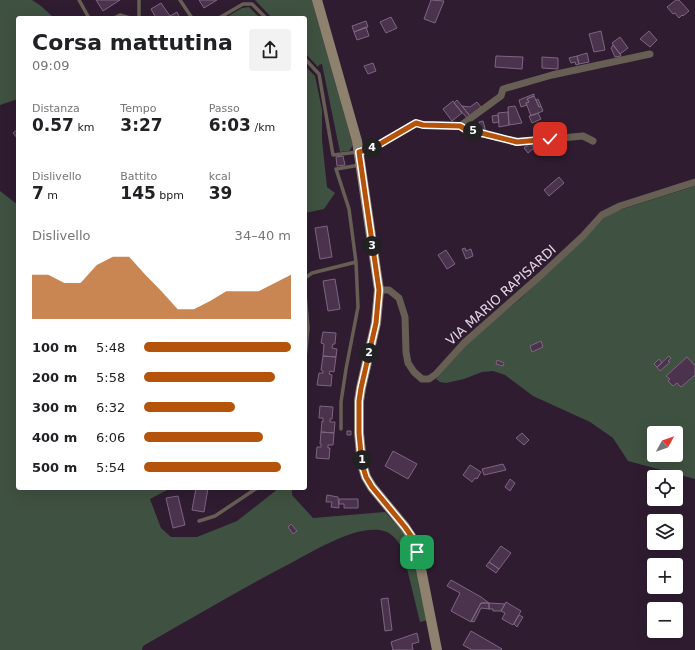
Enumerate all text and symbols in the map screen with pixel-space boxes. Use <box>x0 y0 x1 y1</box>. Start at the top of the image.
button: share <box>249 29 291 71</box>
text: Corsa mattutina <box>32 30 233 55</box>
text: 09:09 <box>32 58 69 73</box>
text: Distanza <box>32 102 80 115</box>
text: Tempo <box>120 102 156 115</box>
text: Passo <box>209 102 240 115</box>
text: 0.57 <box>32 115 74 135</box>
text: 3:27 <box>120 115 163 135</box>
text: 6:03 <box>209 115 251 135</box>
text: km <box>74 121 95 134</box>
text: /km <box>251 121 275 134</box>
pin: 5 <box>463 121 483 141</box>
pin <box>533 122 567 156</box>
text: 5 <box>469 124 477 137</box>
icon: check <box>539 128 561 150</box>
pin: 4 <box>362 138 382 158</box>
text: 4 <box>368 141 376 154</box>
text: Dislivello <box>32 170 82 183</box>
text: Battito <box>120 170 157 183</box>
text: kcal <box>209 170 231 183</box>
text: 7 <box>32 183 44 203</box>
text: 145 <box>120 183 156 203</box>
text: 39 <box>209 183 232 203</box>
text: m <box>44 189 58 202</box>
text: bpm <box>156 189 184 202</box>
text: Dislivello <box>32 228 91 243</box>
text: 34–40 m <box>235 228 291 243</box>
pin: 3 <box>362 236 382 256</box>
text: 3 <box>368 239 376 252</box>
street label: VIA MARIO RAPISARDI <box>443 242 559 348</box>
text: 100 m <box>32 340 77 355</box>
text: 5:48 <box>96 340 125 355</box>
pin: 2 <box>359 343 379 363</box>
text: 2 <box>365 346 373 359</box>
text: 200 m <box>32 370 77 385</box>
text: 5:58 <box>96 370 125 385</box>
text: 300 m <box>32 400 77 415</box>
text: 6:32 <box>96 400 125 415</box>
north arrow <box>647 426 683 462</box>
map controls <box>647 426 683 638</box>
text: 400 m <box>32 430 77 445</box>
text: 6:06 <box>96 430 125 445</box>
pin: 1 <box>352 450 372 470</box>
text: 1 <box>358 453 366 466</box>
text: 500 m <box>32 460 77 475</box>
text: 5:54 <box>96 460 125 475</box>
button: locate <box>647 470 683 506</box>
button: layers <box>647 514 683 550</box>
pin <box>400 535 434 569</box>
icon: arrive <box>406 541 428 563</box>
button: + <box>647 558 683 594</box>
button: − <box>647 602 683 638</box>

